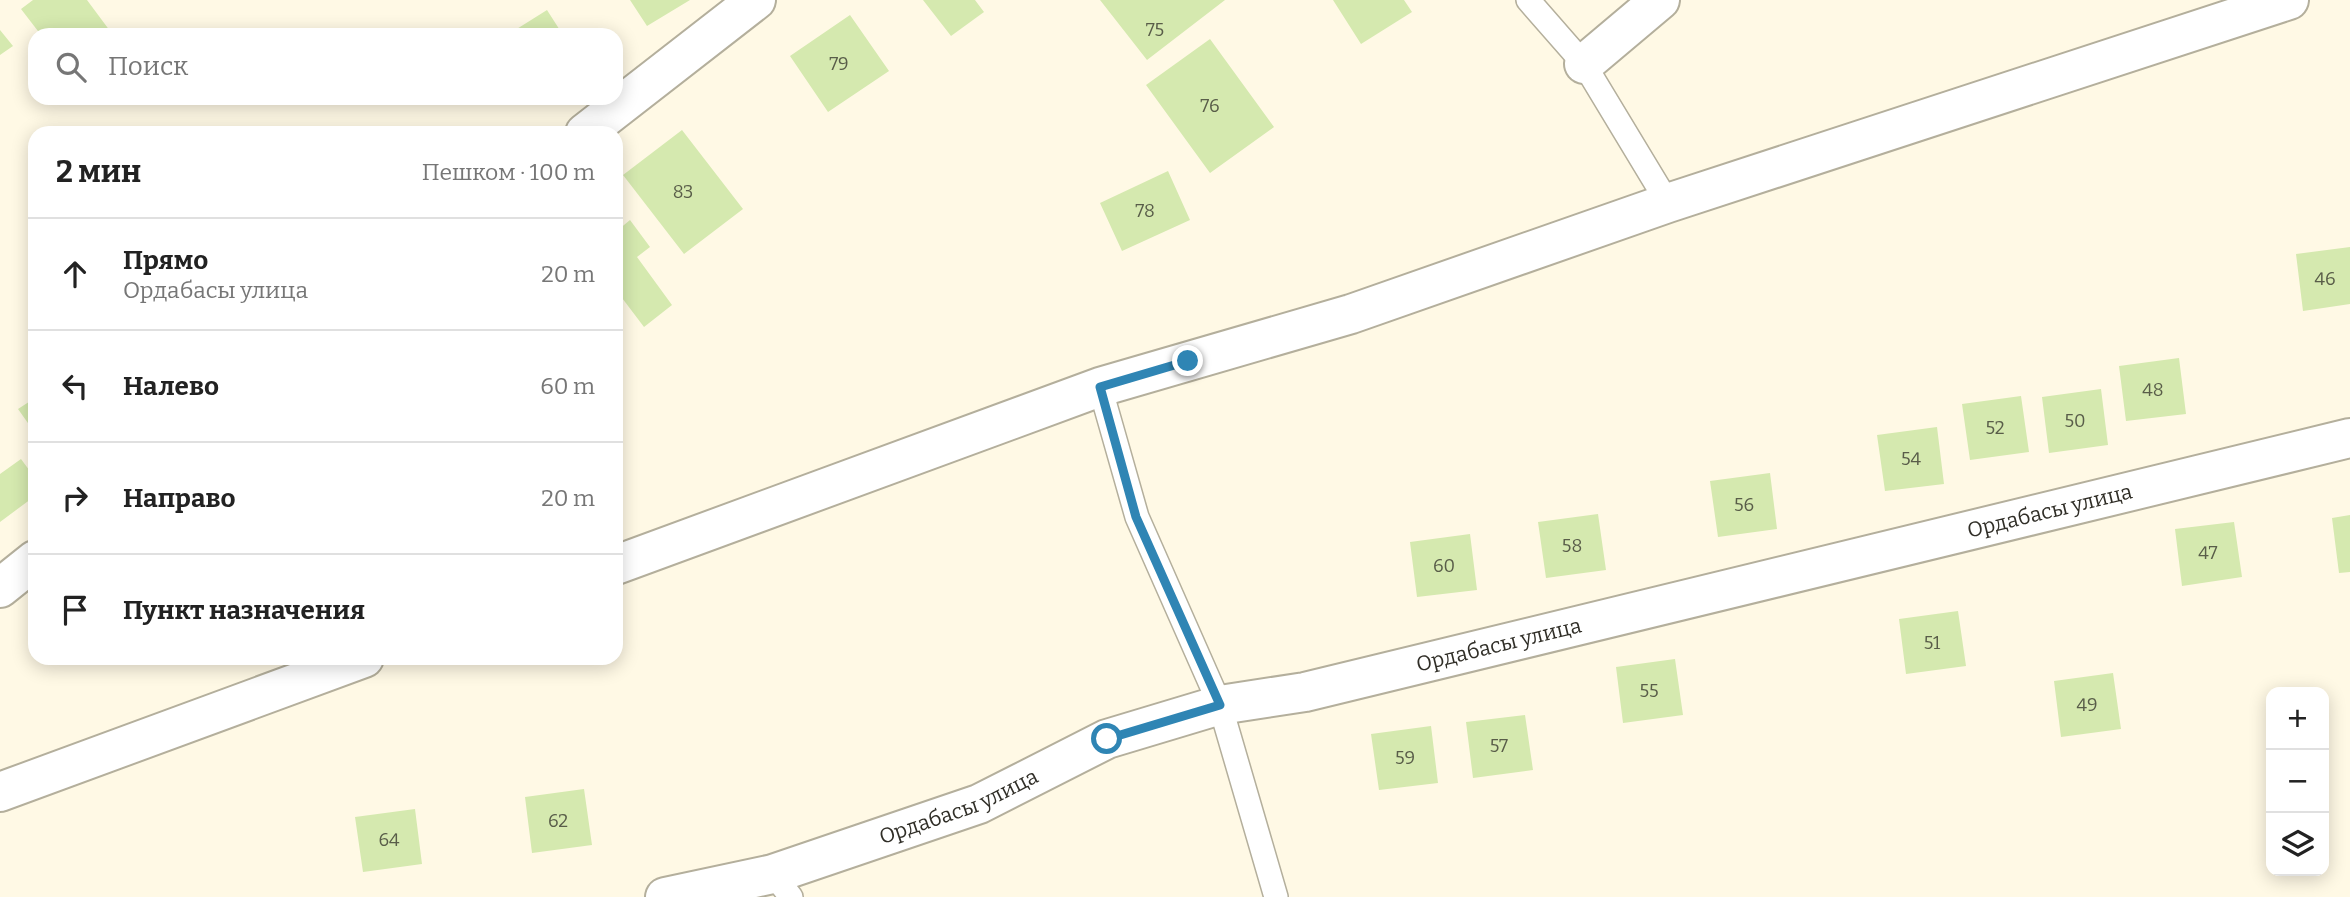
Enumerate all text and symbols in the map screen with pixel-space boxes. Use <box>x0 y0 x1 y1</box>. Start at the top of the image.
house number: 75 <box>1146 19 1164 41</box>
search box <box>28 28 623 105</box>
icon: search <box>52 48 90 86</box>
text: Поиск <box>108 51 188 82</box>
house number: 79 <box>829 53 849 75</box>
house number: 76 <box>1200 95 1220 117</box>
text: 2 мин <box>56 154 141 190</box>
text: Пешком · 100 m <box>422 158 595 186</box>
house number: 83 <box>673 181 693 203</box>
house number: 78 <box>1135 200 1155 222</box>
text: Прямо <box>123 245 208 276</box>
icon: ahead <box>56 255 94 293</box>
text: 20 m <box>541 260 595 288</box>
house number: 46 <box>2314 268 2336 290</box>
text: Ордабасы улица <box>123 276 308 304</box>
route end <box>1172 345 1203 376</box>
icon: left <box>56 367 94 405</box>
text: Налево <box>123 371 219 402</box>
text: 60 m <box>540 372 595 400</box>
house number: 48 <box>2142 379 2164 401</box>
house number: 50 <box>2064 410 2086 432</box>
house number: 52 <box>1985 417 2005 439</box>
house number: 54 <box>1901 448 1922 470</box>
street label: Ордабасы улица <box>1965 478 2135 544</box>
icon: right <box>56 479 94 517</box>
text: Направо <box>123 483 236 514</box>
text: 20 m <box>541 484 595 512</box>
house number: 56 <box>1734 494 1754 516</box>
house number: 58 <box>1562 535 1582 557</box>
house number: 47 <box>2198 542 2218 564</box>
house number: 60 <box>1433 555 1455 577</box>
icon: arrive <box>56 591 94 629</box>
text: Пункт назначения <box>123 595 365 626</box>
street label: Ордабасы улица <box>1414 612 1584 677</box>
house number: 51 <box>1924 632 1941 654</box>
house number: 55 <box>1639 680 1659 702</box>
map controls <box>2266 687 2329 876</box>
button: + <box>2266 687 2329 750</box>
house number: 49 <box>2076 694 2098 716</box>
route start <box>1091 723 1122 754</box>
house number: 57 <box>1490 735 1508 757</box>
house number: 59 <box>1395 747 1415 769</box>
button: − <box>2266 750 2329 813</box>
street label: Ордабасы улица <box>876 763 1043 850</box>
house number: 62 <box>548 810 568 832</box>
button: layers <box>2266 813 2329 876</box>
house number: 64 <box>378 829 400 851</box>

